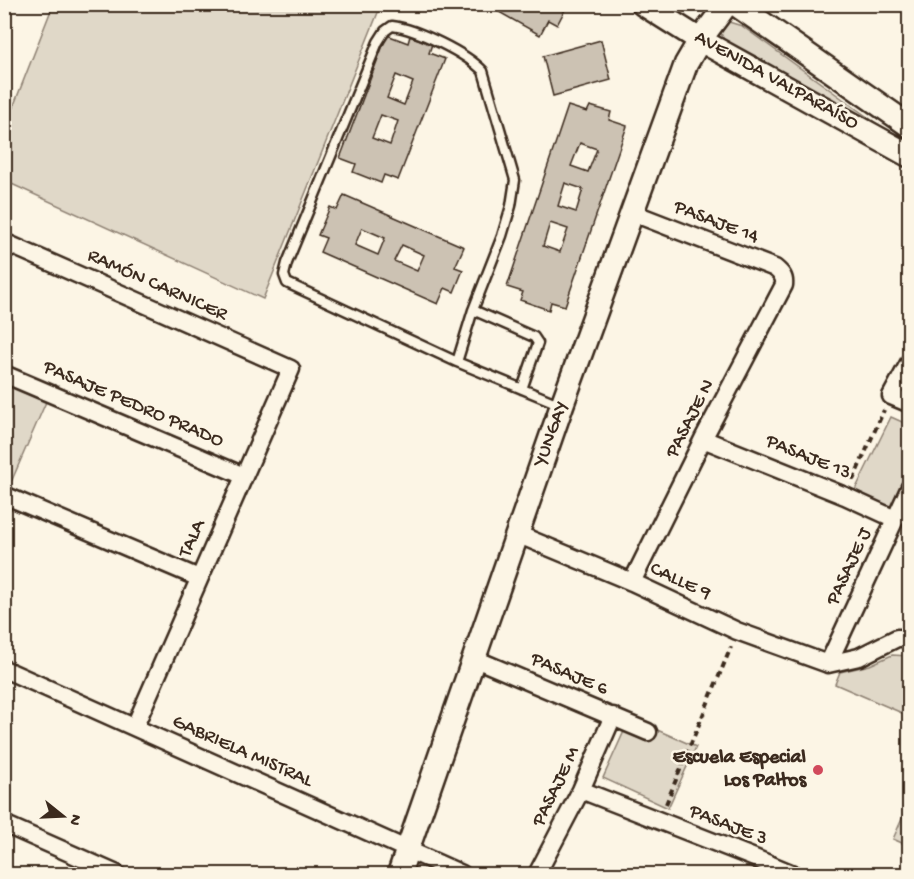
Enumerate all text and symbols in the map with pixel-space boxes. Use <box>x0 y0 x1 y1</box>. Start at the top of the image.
street label: AVENIDA VALPARAÍSO <box>690 25 863 136</box>
street label: PASAJE 14 <box>669 196 762 250</box>
street label: RAMÓN CARNICER <box>83 245 232 328</box>
street label: PASAJE PEDRO PRADO <box>38 356 227 453</box>
street label: PASAJE N <box>661 376 720 463</box>
street label: YUNGAY <box>529 398 574 472</box>
street label: PASAJE 13 <box>761 430 854 486</box>
street label: TALA <box>174 516 212 562</box>
street label: PASAJE J <box>822 524 878 610</box>
street label: CALLE 9 <box>646 558 714 606</box>
street label: PASAJE 6 <box>526 648 612 702</box>
street label: GABRIELA MISTRAL <box>168 711 316 794</box>
street label: PASAJE M <box>527 743 586 831</box>
place label: Escuela Especial Los Paltos <box>673 747 808 793</box>
marker: Escuela Especial Los Paltos <box>811 763 825 777</box>
north arrow <box>33 786 93 846</box>
street label: PASAJE 3 <box>685 800 770 851</box>
text: N <box>63 812 85 828</box>

